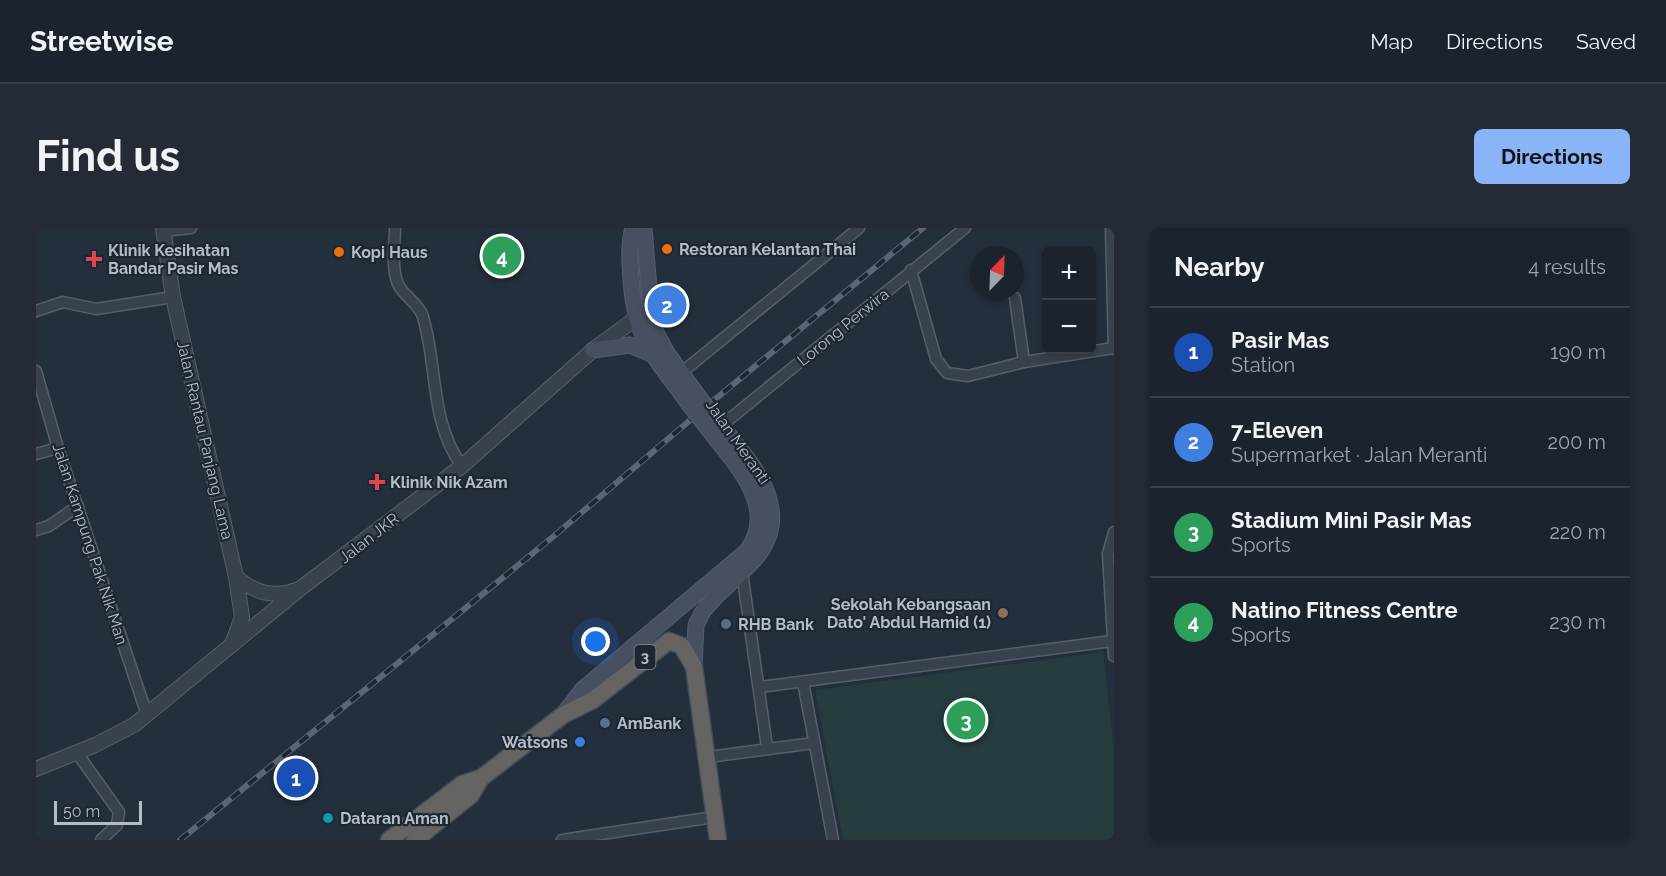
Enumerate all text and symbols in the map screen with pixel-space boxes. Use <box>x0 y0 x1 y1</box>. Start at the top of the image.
text: Streetwise <box>30 25 174 58</box>
text: Map <box>1370 29 1413 54</box>
text: Directions <box>1446 29 1543 54</box>
text: Saved <box>1576 29 1636 54</box>
button: Directions <box>1474 129 1630 184</box>
text: Find us <box>36 132 180 181</box>
pin: 4 <box>482 234 522 279</box>
place label: Restoran Kelantan Thai <box>679 240 856 259</box>
place label: Klinik Kesihatan Bandar Pasir Mas <box>108 241 239 278</box>
marker: Restoran Kelantan Thai <box>660 242 674 256</box>
place label: Kopi Haus <box>351 243 428 262</box>
marker: Kopi Haus <box>332 245 346 259</box>
north arrow <box>970 246 1024 300</box>
map controls <box>1042 246 1096 354</box>
button: + <box>1042 246 1096 300</box>
marker: Klinik Kesihatan Bandar Pasir Mas <box>85 250 103 268</box>
text: Nearby <box>1174 252 1264 282</box>
text: 4 results <box>1528 255 1606 279</box>
pin: 2 <box>648 282 686 328</box>
street label: Lorong Perwira <box>793 284 893 370</box>
button: − <box>1042 300 1096 354</box>
text: Pasir Mas <box>1231 327 1329 353</box>
street label: Jalan Rantau Panjang Lama <box>173 339 237 541</box>
text: 1 <box>1189 340 1198 364</box>
text: 190 m <box>1550 340 1606 364</box>
text: Station <box>1231 353 1295 377</box>
street label: Jalan Meranti <box>702 396 774 488</box>
text: 7-Eleven <box>1231 417 1323 443</box>
text: 2 <box>1188 430 1199 454</box>
text: 200 m <box>1548 430 1606 454</box>
street label: Jalan Kampung Pak Nik Man <box>48 441 132 647</box>
text: Supermarket · Jalan Meranti <box>1231 443 1487 467</box>
marker: Klinik Nik Azam <box>368 473 386 491</box>
place label: Klinik Nik Azam <box>390 473 508 492</box>
text: Stadium Mini Pasir Mas <box>1231 507 1472 533</box>
street label: Jalan JKR <box>335 509 403 567</box>
text: 3 <box>1188 520 1199 544</box>
text: 220 m <box>1549 520 1606 544</box>
text: Sports <box>1231 533 1291 557</box>
place label: Sekolah Kebangsaan Dato' Abdul Hamid (1) <box>827 595 991 632</box>
text: Natino Fitness Centre <box>1231 597 1458 623</box>
marker: Sekolah Kebangsaan Dato' Abdul Hamid (1) <box>996 606 1010 620</box>
text: 4 <box>1188 610 1199 634</box>
text: 230 m <box>1549 610 1606 634</box>
place label: RHB Bank <box>738 615 814 634</box>
marker: RHB Bank <box>719 617 733 631</box>
text: Sports <box>1231 623 1291 647</box>
your location <box>581 627 610 656</box>
road number: 3 <box>634 645 656 669</box>
pin: 3 <box>946 698 986 742</box>
place label: AmBank <box>617 714 681 733</box>
marker: AmBank <box>598 716 612 730</box>
place label: Watsons <box>502 733 568 752</box>
marker: Watsons <box>573 735 587 749</box>
pin: 1 <box>276 756 316 800</box>
scale bar <box>54 798 142 826</box>
text: 50 m <box>63 802 100 821</box>
place label: Dataran Aman <box>340 809 449 828</box>
marker: Dataran Aman <box>321 811 335 825</box>

